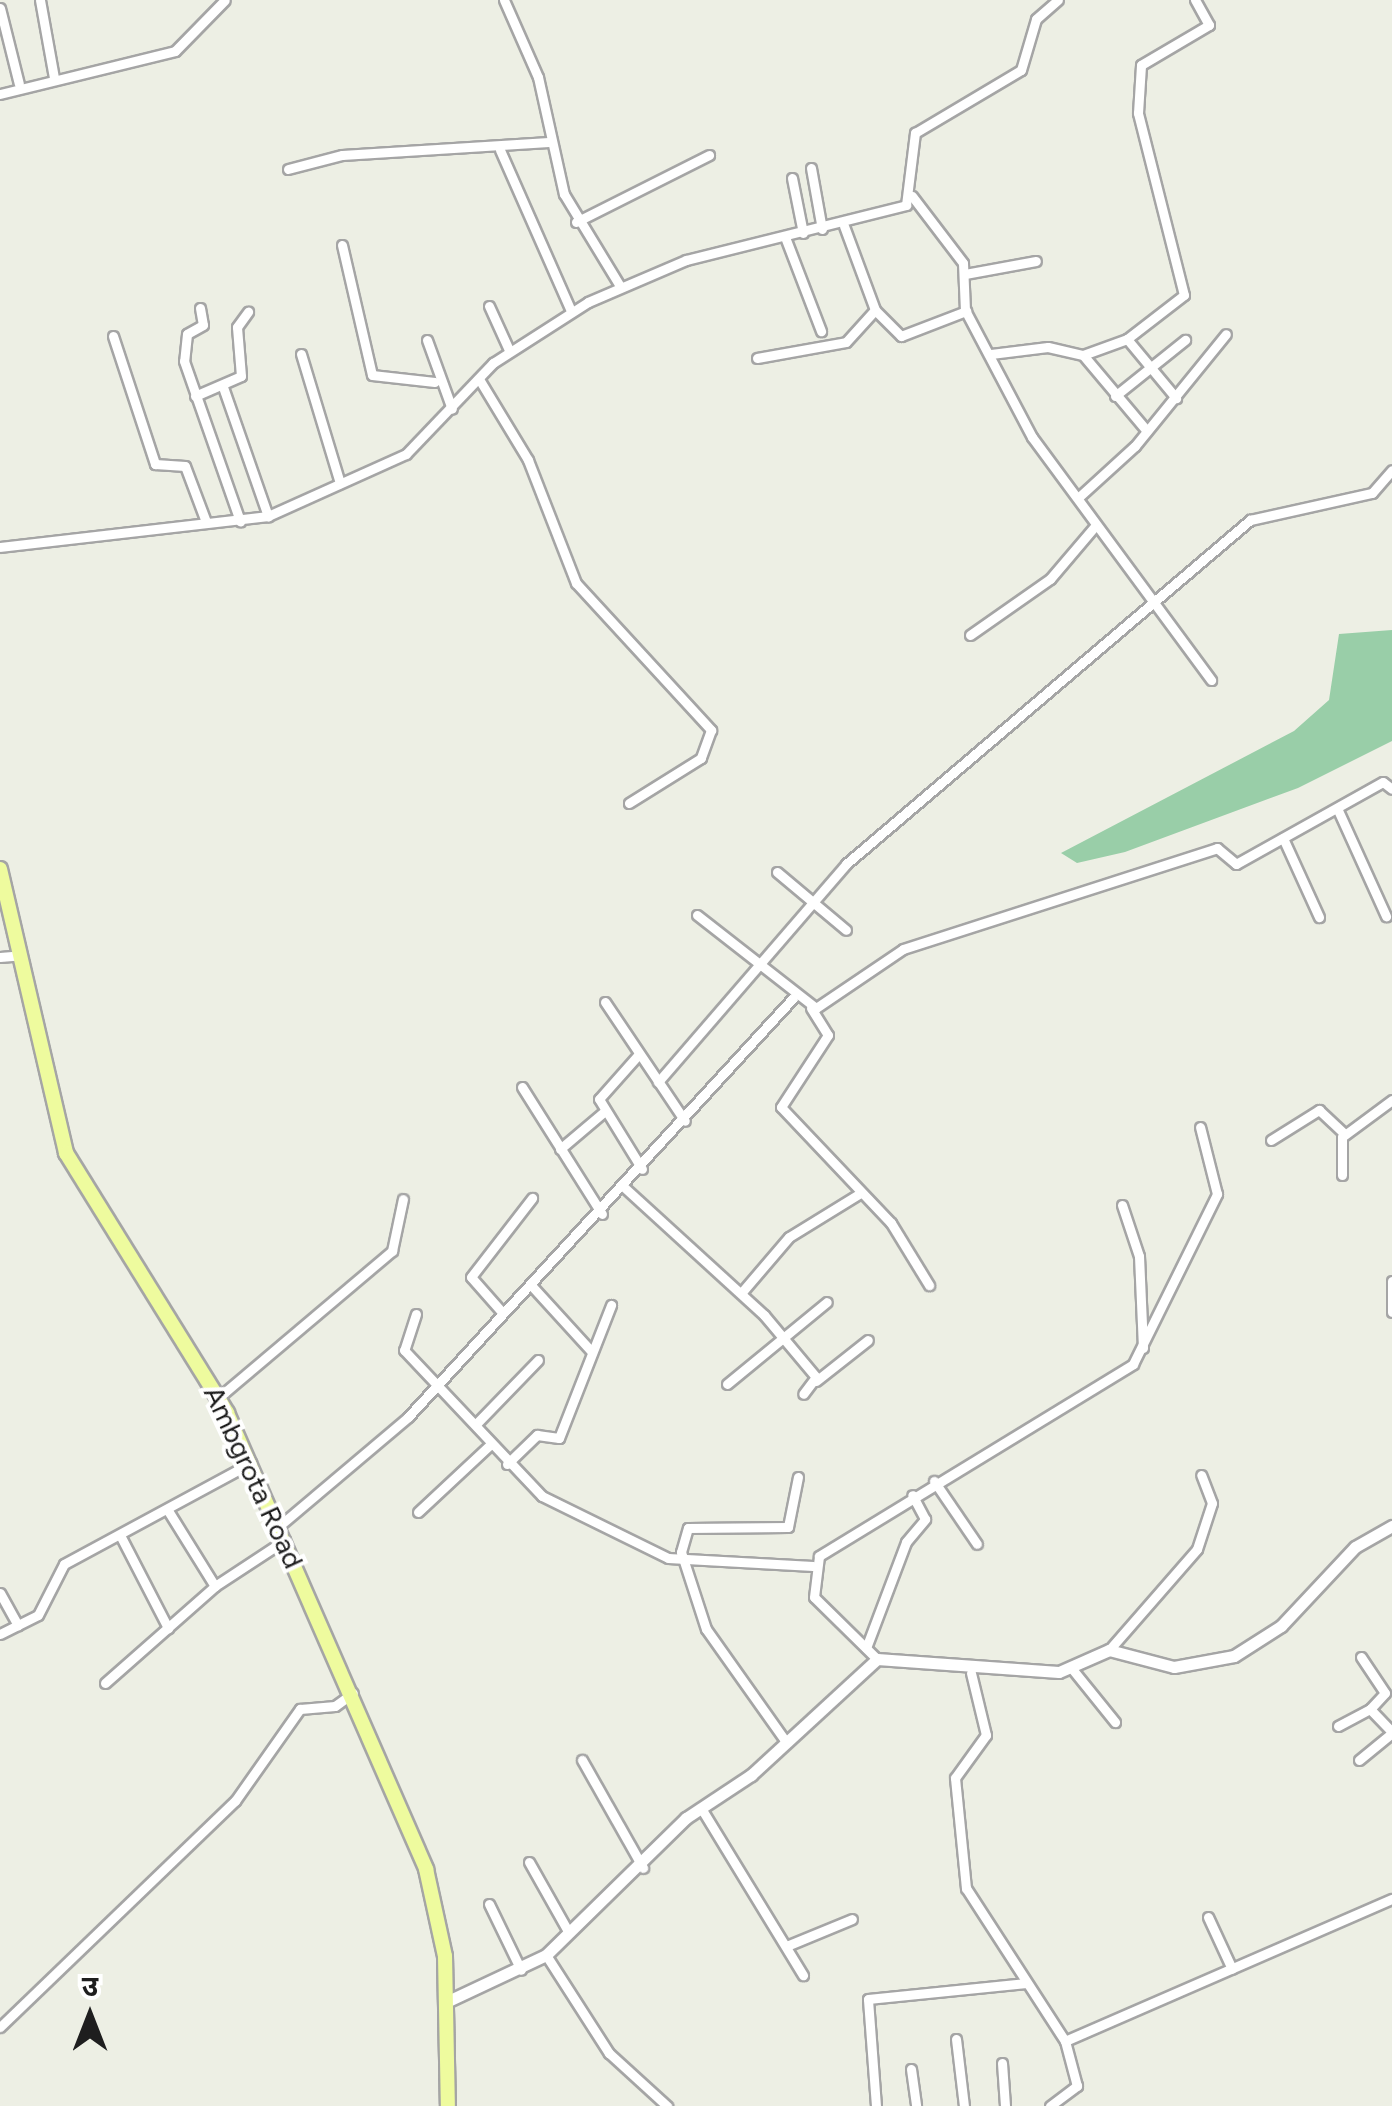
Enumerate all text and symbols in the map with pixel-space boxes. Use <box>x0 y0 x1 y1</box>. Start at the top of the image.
street label: Ambgrota Road <box>197 1380 311 1574</box>
north arrow <box>40 1966 140 2066</box>
text: उ <box>82 1969 98 2003</box>

